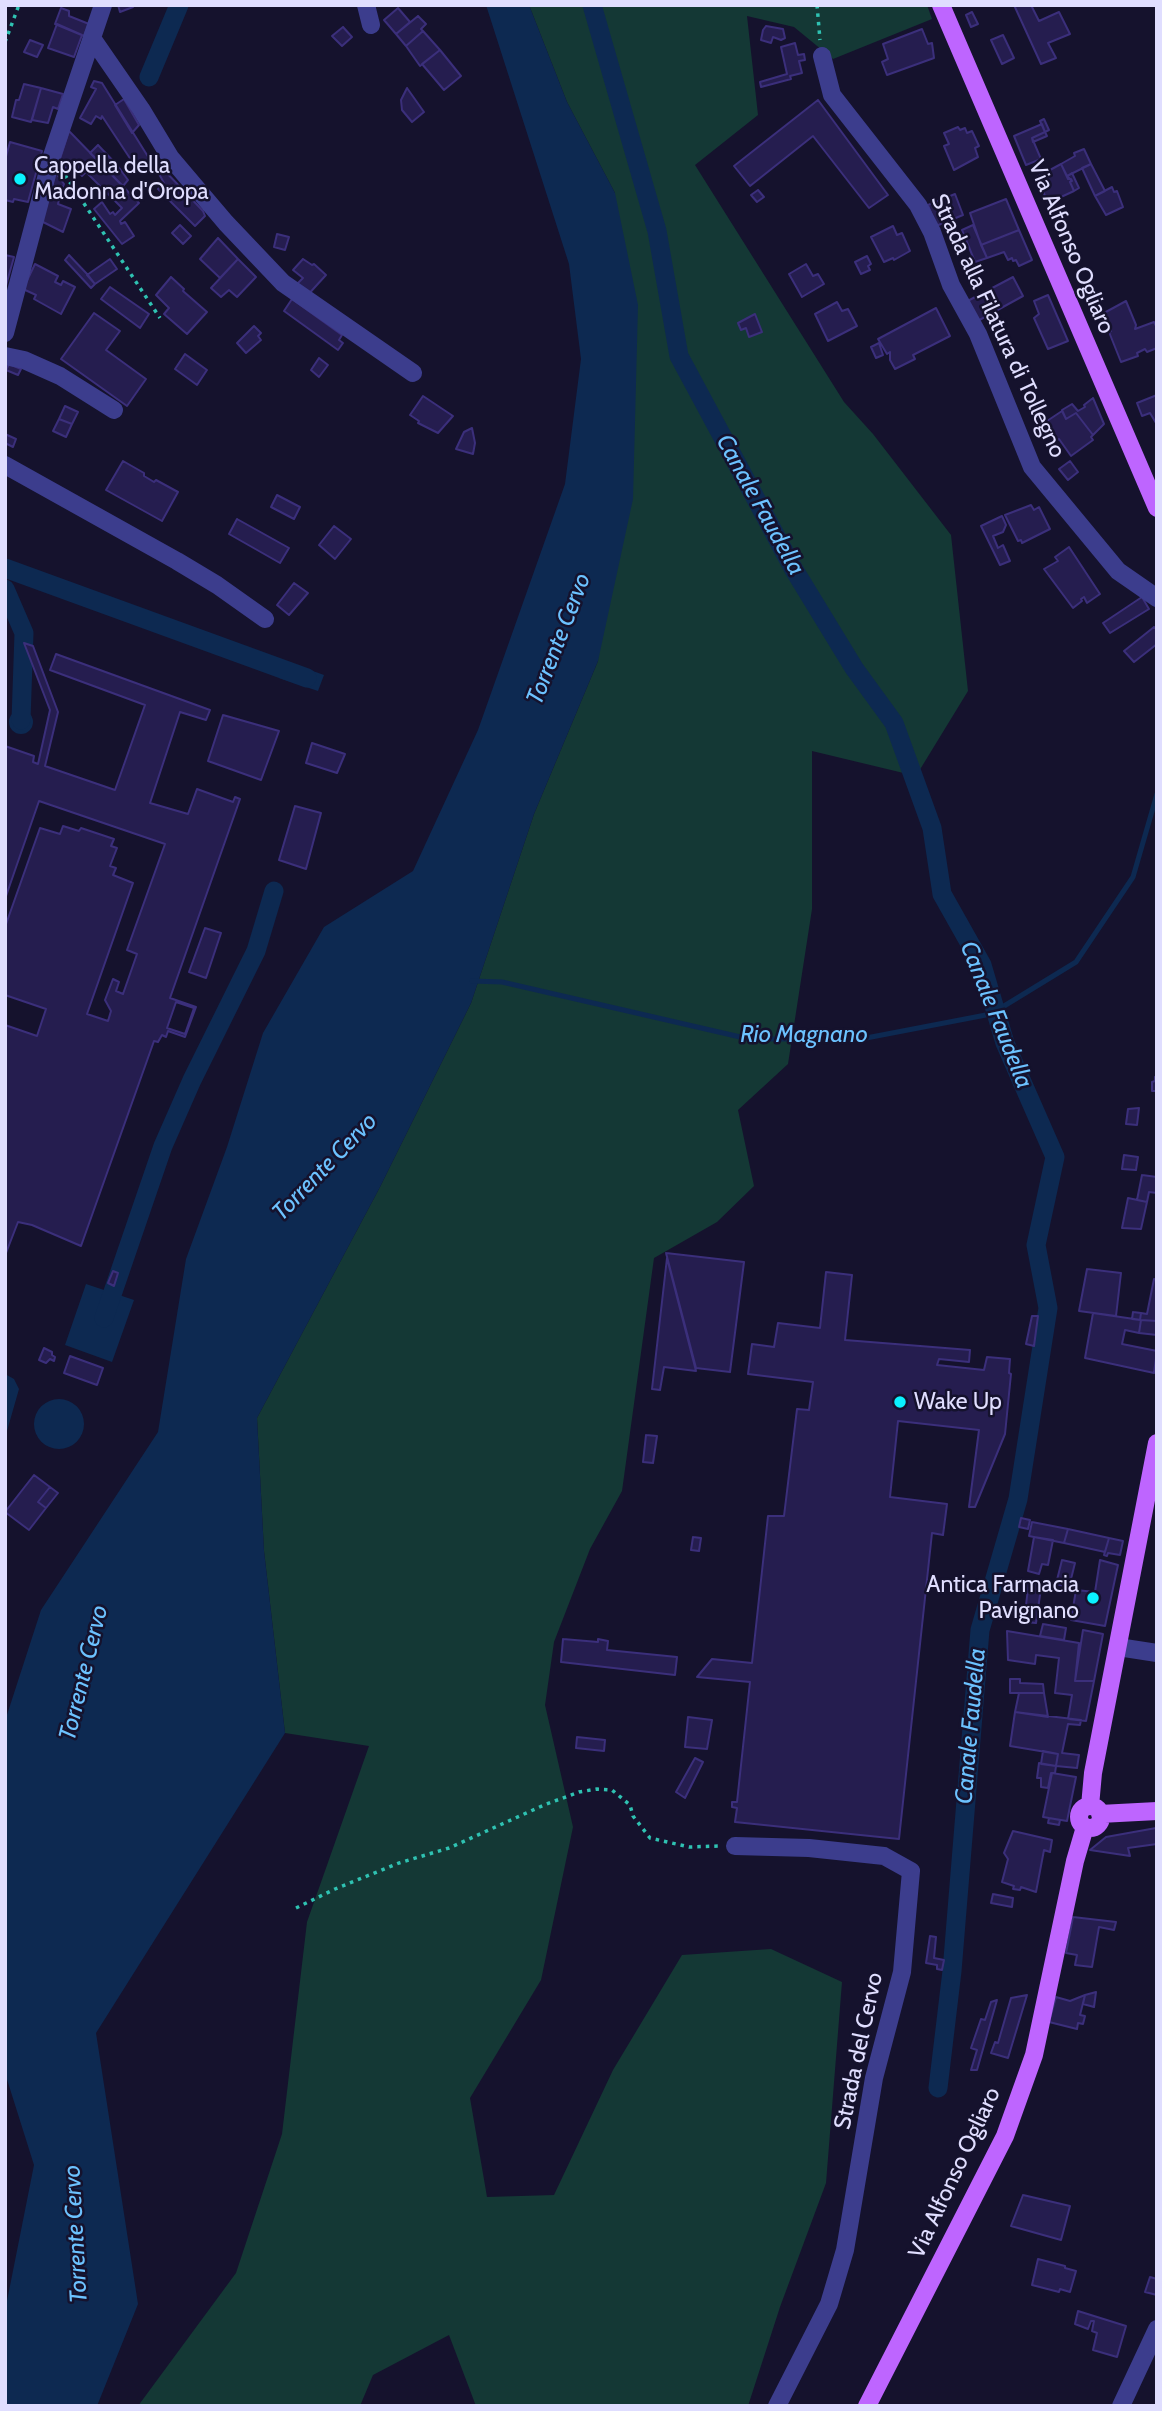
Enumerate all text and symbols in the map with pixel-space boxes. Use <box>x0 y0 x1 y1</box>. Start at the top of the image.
place label: Cappella della Madonna d'Oropa <box>34 152 209 206</box>
street label: Via Alfonso Ogliaro <box>1022 156 1120 338</box>
marker: Cappella della Madonna d'Oropa <box>12 171 28 187</box>
street label: Strada alla Filatura di Tollegno <box>925 190 1071 462</box>
water label: Canale Faudella <box>710 430 810 580</box>
water label: Torrente Cervo <box>521 569 597 709</box>
water label: Canale Faudella <box>953 937 1039 1093</box>
water label: Rio Magnano <box>740 1021 868 1049</box>
water label: Torrente Cervo <box>267 1107 383 1227</box>
place label: Wake Up <box>914 1388 1002 1416</box>
marker: Wake Up <box>892 1394 908 1410</box>
place label: Antica Farmacia Pavignano <box>926 1571 1079 1625</box>
marker: Antica Farmacia Pavignano <box>1085 1590 1101 1606</box>
water label: Torrente Cervo <box>53 1602 115 1744</box>
water label: Canale Faudella <box>950 1647 992 1805</box>
street label: Strada del Cervo <box>829 1970 889 2132</box>
street label: Via Alfonso Ogliaro <box>903 2083 1007 2263</box>
water label: Torrente Cervo <box>58 2164 94 2304</box>

